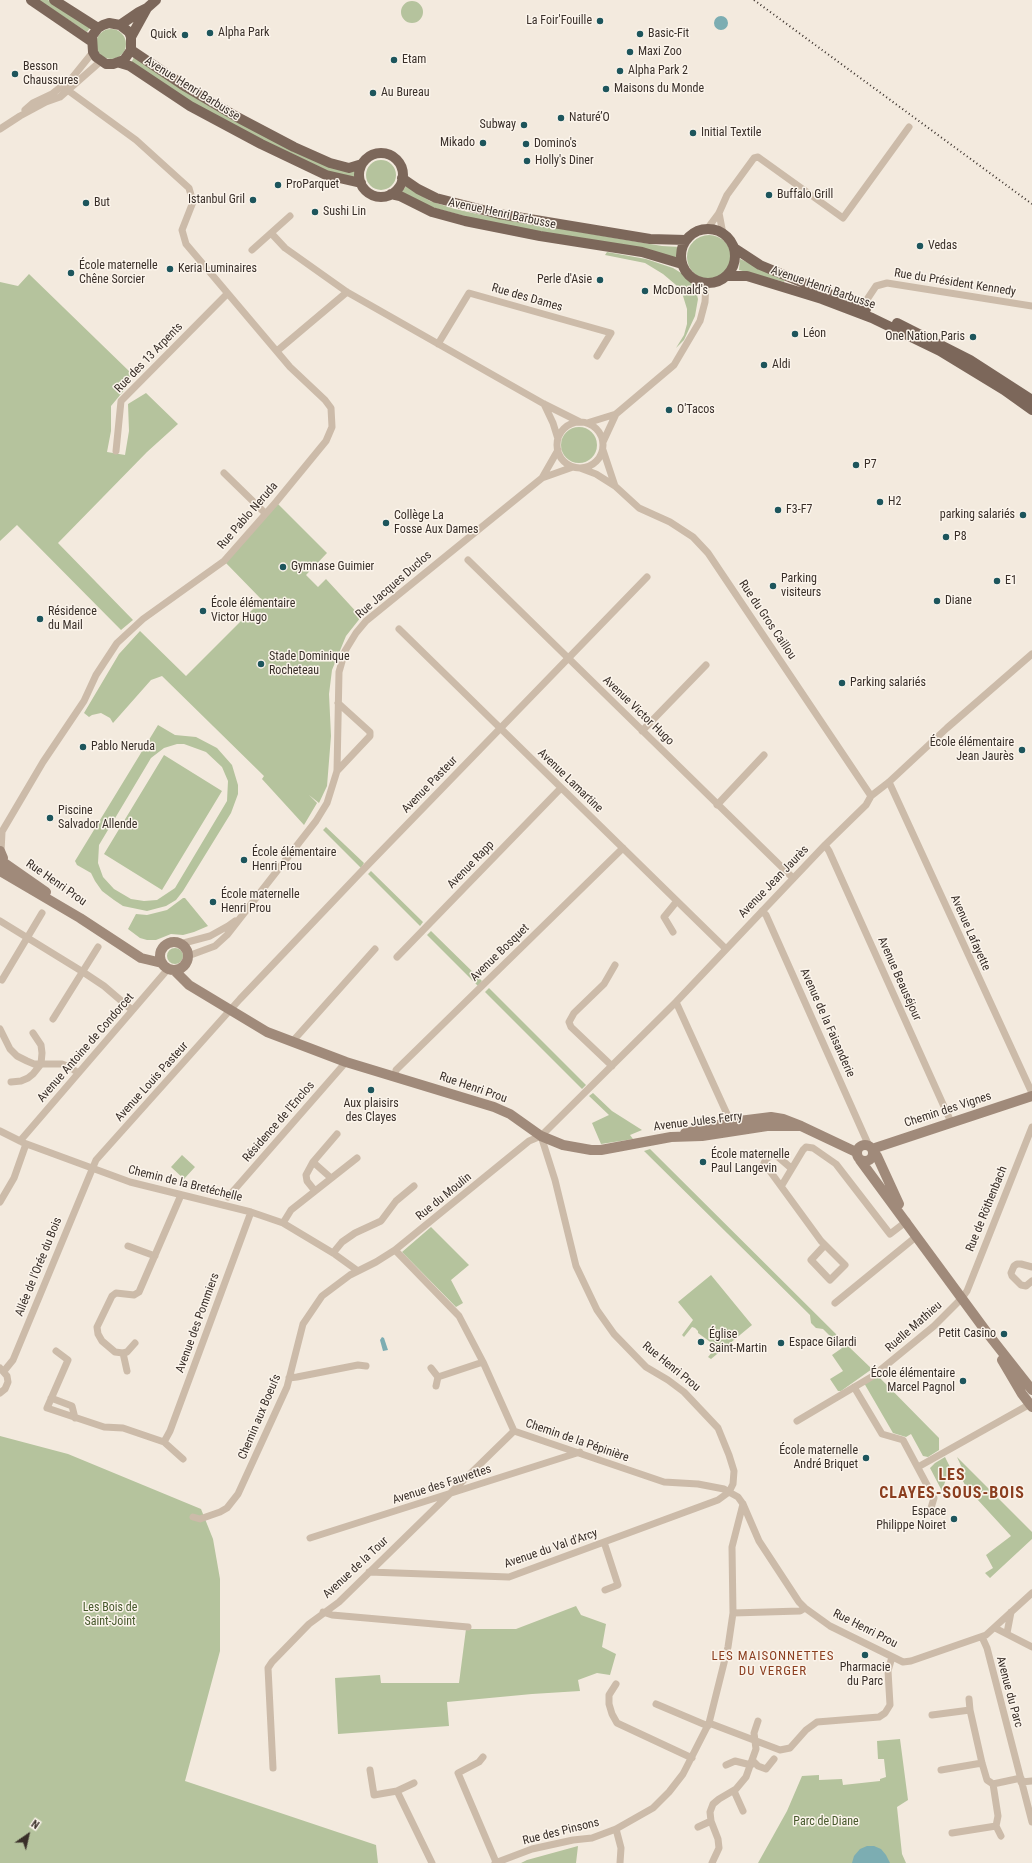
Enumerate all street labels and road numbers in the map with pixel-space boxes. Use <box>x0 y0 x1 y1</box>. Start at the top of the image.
street label: Avenue Henri Barbusse <box>142 54 242 124</box>
street label: Avenue Henri Barbusse <box>447 196 557 232</box>
street label: Avenue Henri Barbusse <box>769 263 877 313</box>
street label: Rue du Président Kennedy <box>893 266 1017 300</box>
street label: Rue des Dames <box>490 281 564 315</box>
street label: Rue des 13 Arpents <box>112 320 186 396</box>
street label: Rue Pablo Neruda <box>215 479 281 553</box>
street label: Rue Jacques Duclos <box>353 548 435 622</box>
street label: Rue du Gros Caillou <box>735 578 799 662</box>
street label: Avenue Victor Hugo <box>599 673 677 749</box>
street label: Avenue Lamartine <box>534 746 606 816</box>
street label: Avenue Pasteur <box>399 753 461 817</box>
street label: Avenue Rapp <box>445 838 497 892</box>
street label: Avenue Jean Jaurès <box>736 843 812 921</box>
street label: Rue Henri Prou <box>23 857 89 909</box>
street label: Avenue Lafayette <box>947 893 993 973</box>
street label: Avenue Bosquet <box>468 921 532 985</box>
street label: Avenue Beauséjour <box>874 935 924 1023</box>
street label: Avenue de la Faisanderie <box>797 966 857 1080</box>
street label: Avenue Antoine de Condorcet <box>35 991 137 1105</box>
street label: Avenue Louis Pasteur <box>112 1039 192 1125</box>
street label: Rue Henri Prou <box>437 1070 509 1106</box>
street label: Résidence de l'Enclos <box>240 1079 318 1165</box>
street label: Chemin des Vignes <box>903 1089 993 1131</box>
street label: Avenue Jules Ferry <box>653 1109 743 1135</box>
street label: Chemin de la Bretéchelle <box>126 1163 244 1205</box>
street label: Rue de Röthenbach <box>963 1164 1011 1254</box>
street label: Rue du Moulin <box>413 1170 475 1224</box>
street label: Allée de l'Orée du Bois <box>13 1215 65 1319</box>
street label: Avenue des Pommiers <box>173 1271 223 1375</box>
street label: Ruelle Mathieu <box>883 1299 945 1355</box>
street label: Rue Henri Prou <box>639 1339 703 1395</box>
street label: Chemin aux Boeufs <box>236 1372 284 1462</box>
street label: Chemin de la Pépinière <box>523 1417 631 1465</box>
street label: Avenue des Fauvettes <box>391 1462 493 1508</box>
street label: Avenue du Val d'Arcy <box>502 1526 600 1572</box>
street label: Avenue de la Tour <box>320 1534 392 1602</box>
street label: Rue Henri Prou <box>830 1607 900 1651</box>
street label: Avenue du Parc <box>993 1655 1025 1729</box>
street label: Rue des Pinsons <box>521 1816 601 1848</box>

